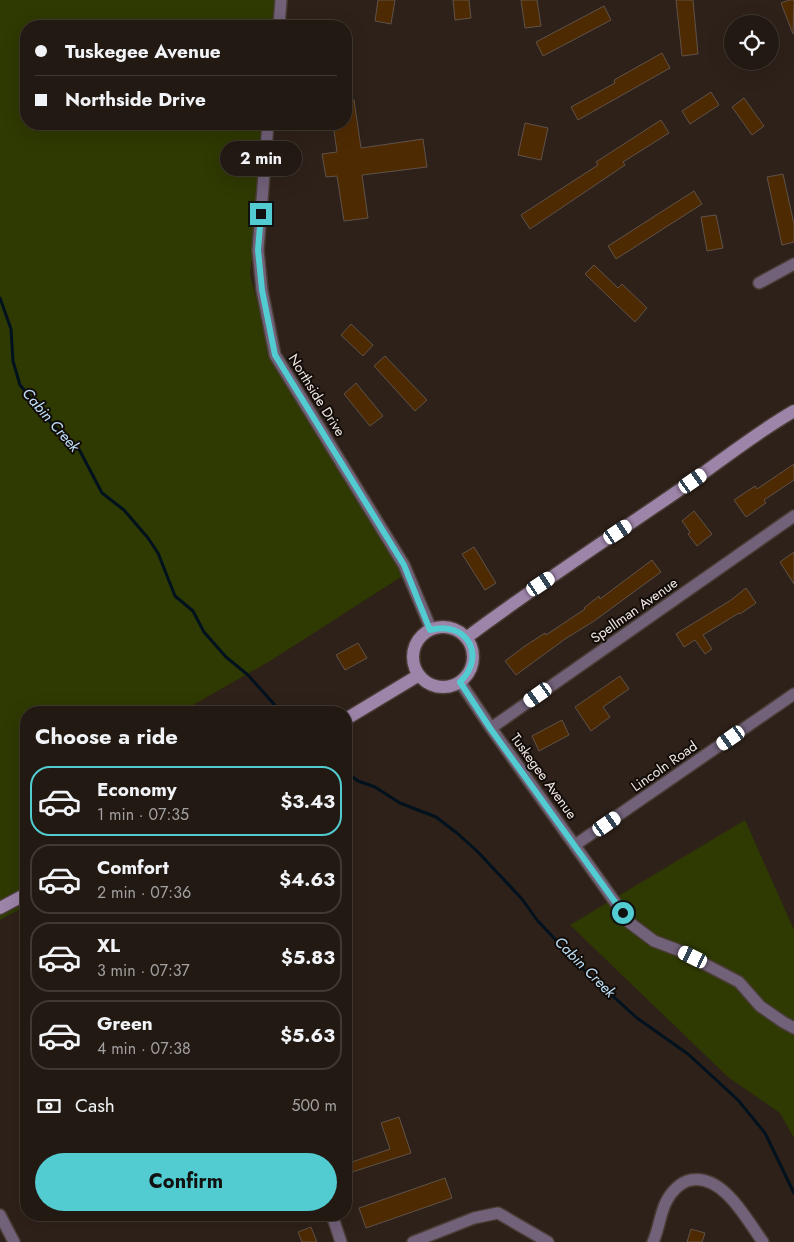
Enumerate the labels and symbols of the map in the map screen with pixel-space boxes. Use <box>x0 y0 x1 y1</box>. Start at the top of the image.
callout: 2 min <box>220 142 302 176</box>
route end <box>250 203 272 225</box>
street label: Northside Drive <box>284 350 350 440</box>
water label: Cabin Creek <box>17 383 85 457</box>
car <box>676 466 709 496</box>
car <box>601 517 634 547</box>
car <box>524 569 557 599</box>
street label: Spellman Avenue <box>586 573 682 647</box>
car <box>521 680 554 710</box>
car <box>714 723 747 753</box>
street label: Tuskegee Avenue <box>506 729 582 823</box>
street label: Lincoln Road <box>627 736 701 796</box>
car <box>590 809 623 839</box>
route start <box>612 902 634 924</box>
water label: Cabin Creek <box>549 931 621 1003</box>
car <box>676 944 709 970</box>

